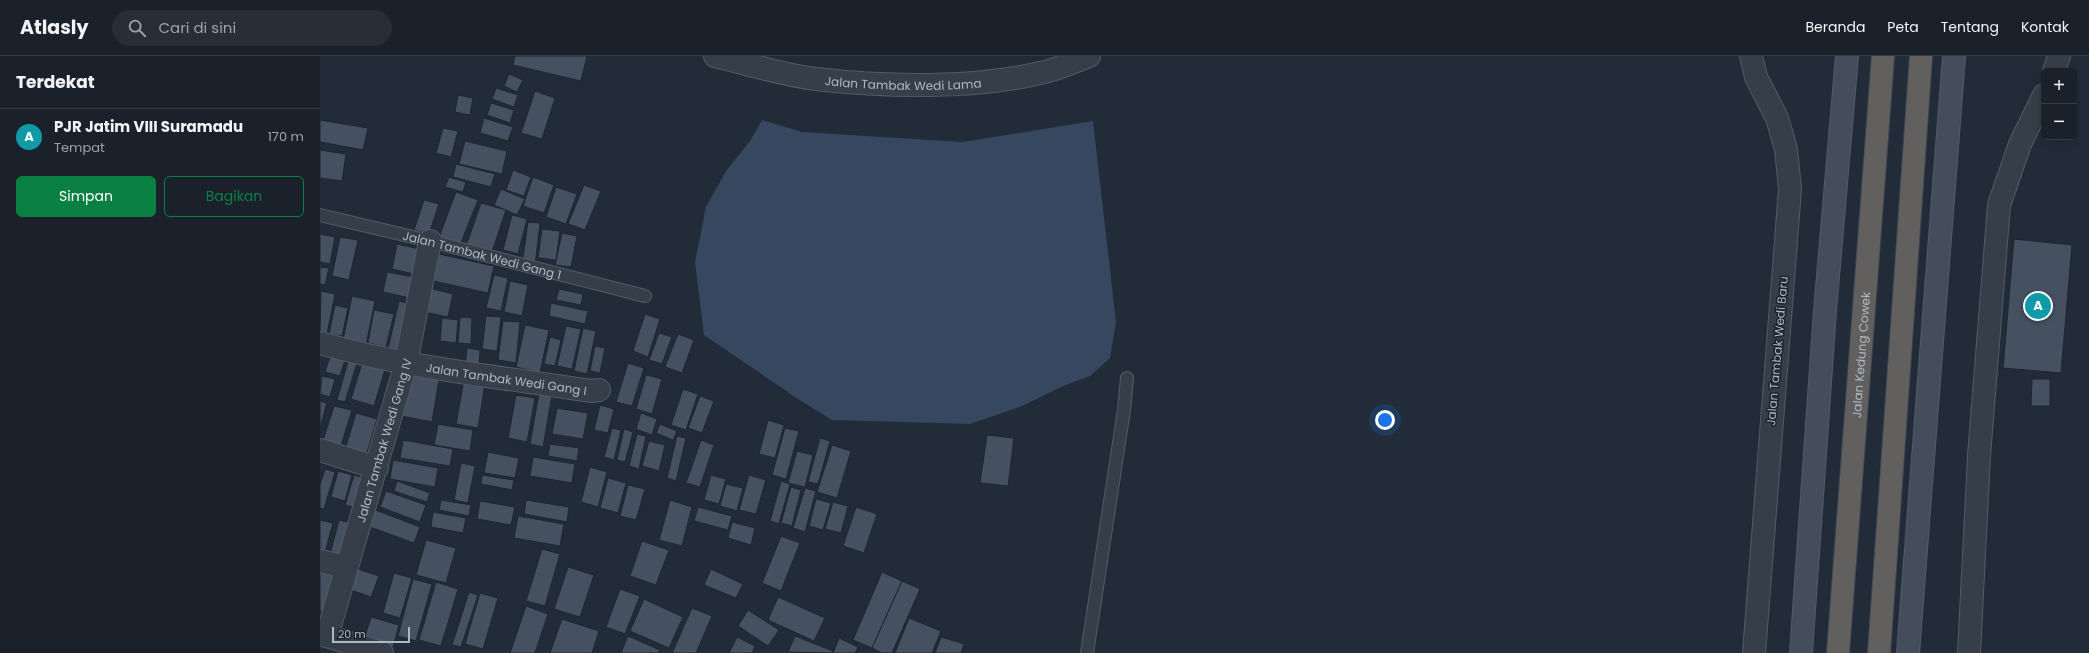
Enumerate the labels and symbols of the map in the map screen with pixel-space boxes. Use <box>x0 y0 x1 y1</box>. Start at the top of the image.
street label: Jalan Tambak Wedi Lama <box>824 72 982 94</box>
street label: Jalan Tambak Wedi Gang 1 <box>401 226 563 283</box>
street label: Jalan Tambak Wedi Baru <box>1762 276 1792 426</box>
street label: Jalan Kedung Cowek <box>1847 290 1874 419</box>
pin: A <box>2025 291 2051 321</box>
street label: Jalan Tambak Wedi Gang IV <box>352 357 415 524</box>
street label: Jalan Tambak Wedi Gang I <box>425 358 588 399</box>
your location <box>1375 410 1395 430</box>
scale bar <box>332 625 410 644</box>

